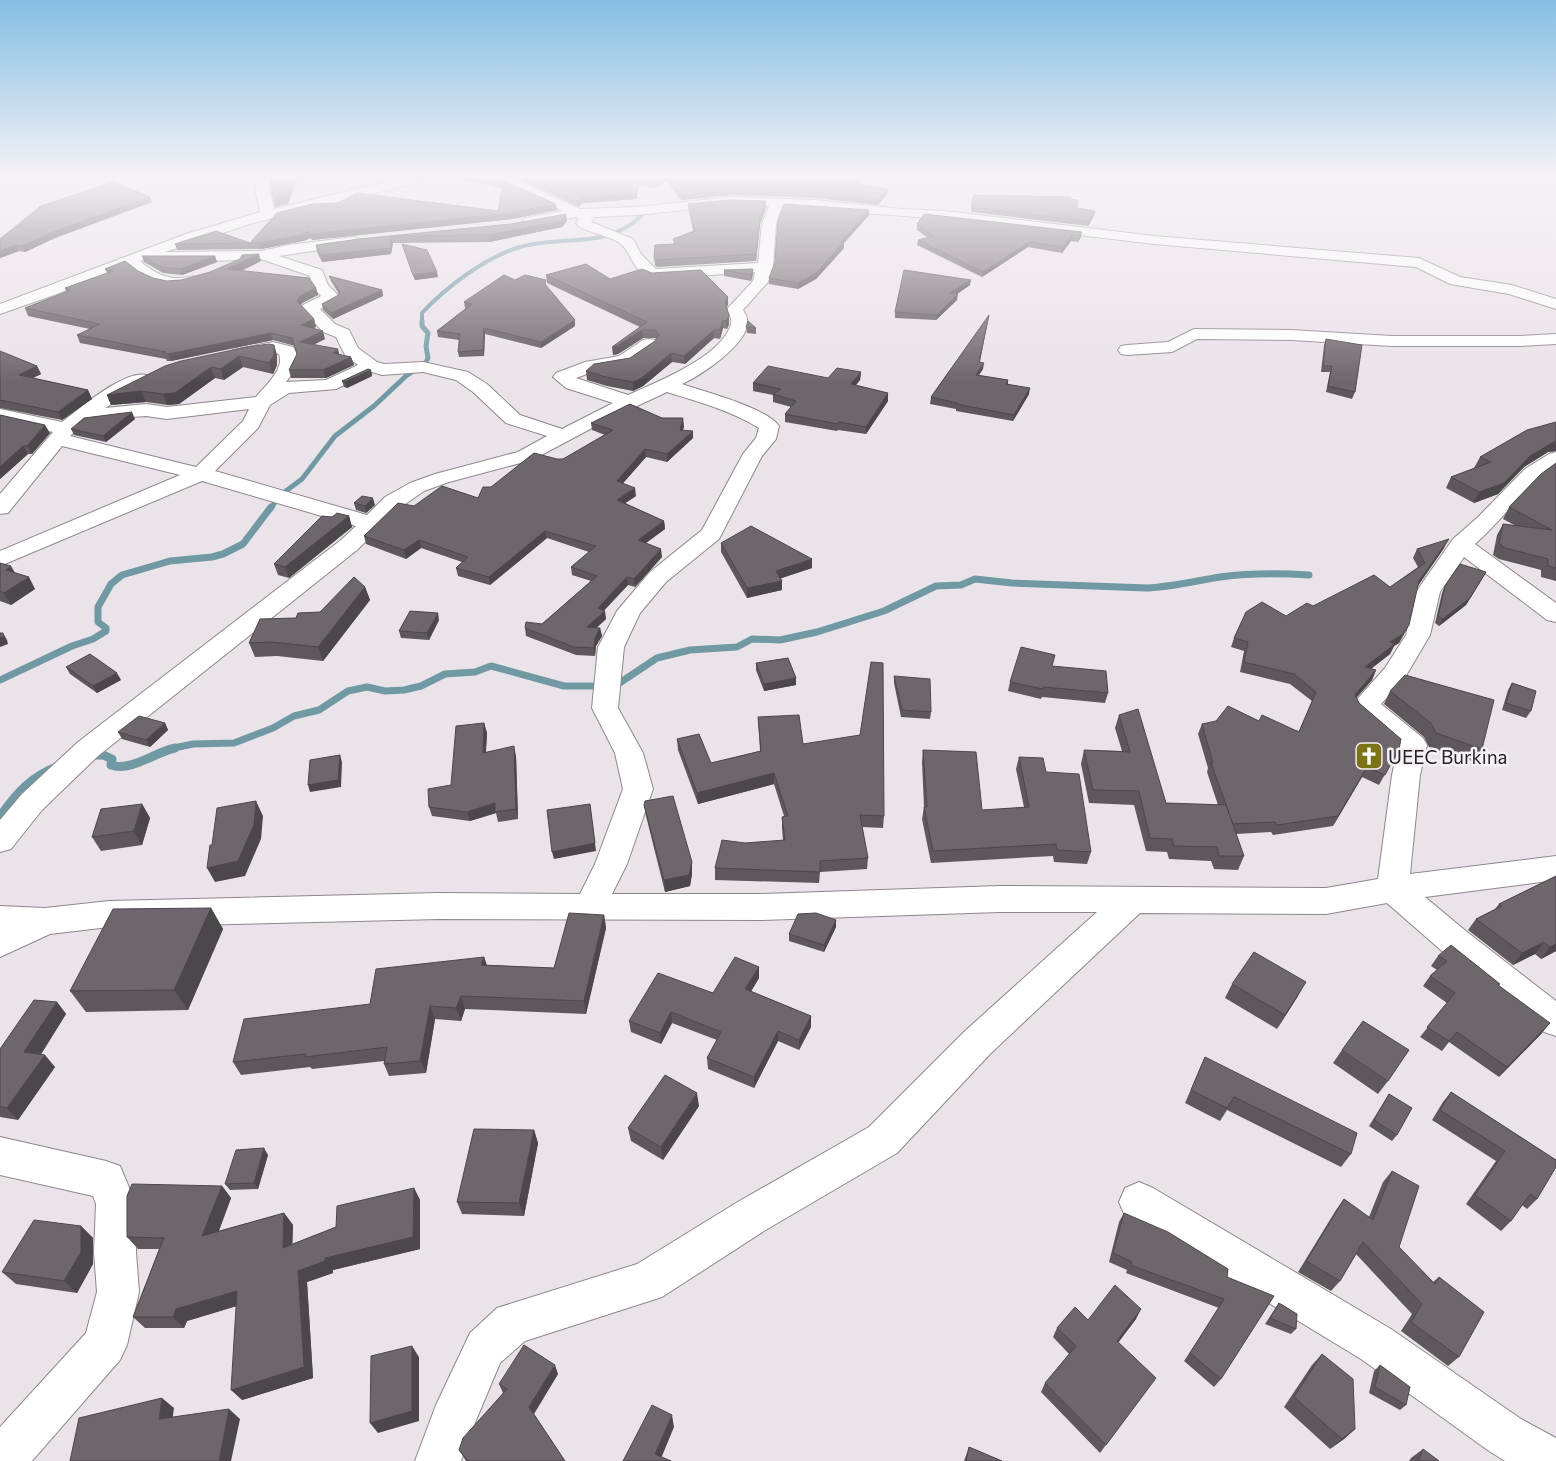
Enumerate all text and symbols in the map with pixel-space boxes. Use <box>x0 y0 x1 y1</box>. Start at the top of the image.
church icon: UEEC Burkina <box>1354 741 1384 771</box>
place label: UEEC Burkina <box>1388 745 1508 768</box>

